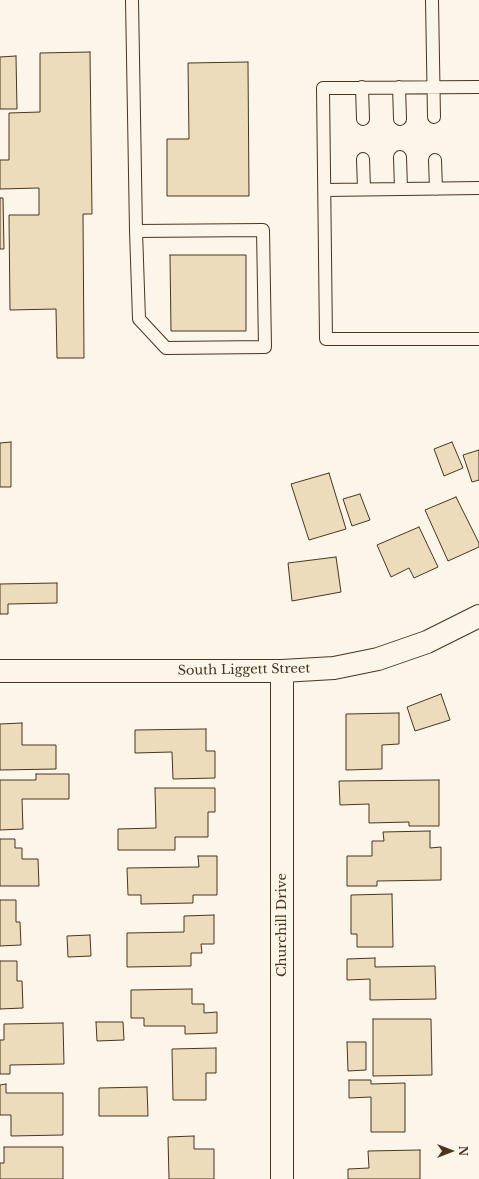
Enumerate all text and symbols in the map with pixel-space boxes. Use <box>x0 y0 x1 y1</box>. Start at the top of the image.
street label: South Liggett Street <box>178 661 310 679</box>
street label: Churchill Drive <box>274 873 290 977</box>
north arrow <box>431 1131 471 1171</box>
text: N <box>456 1146 470 1156</box>

